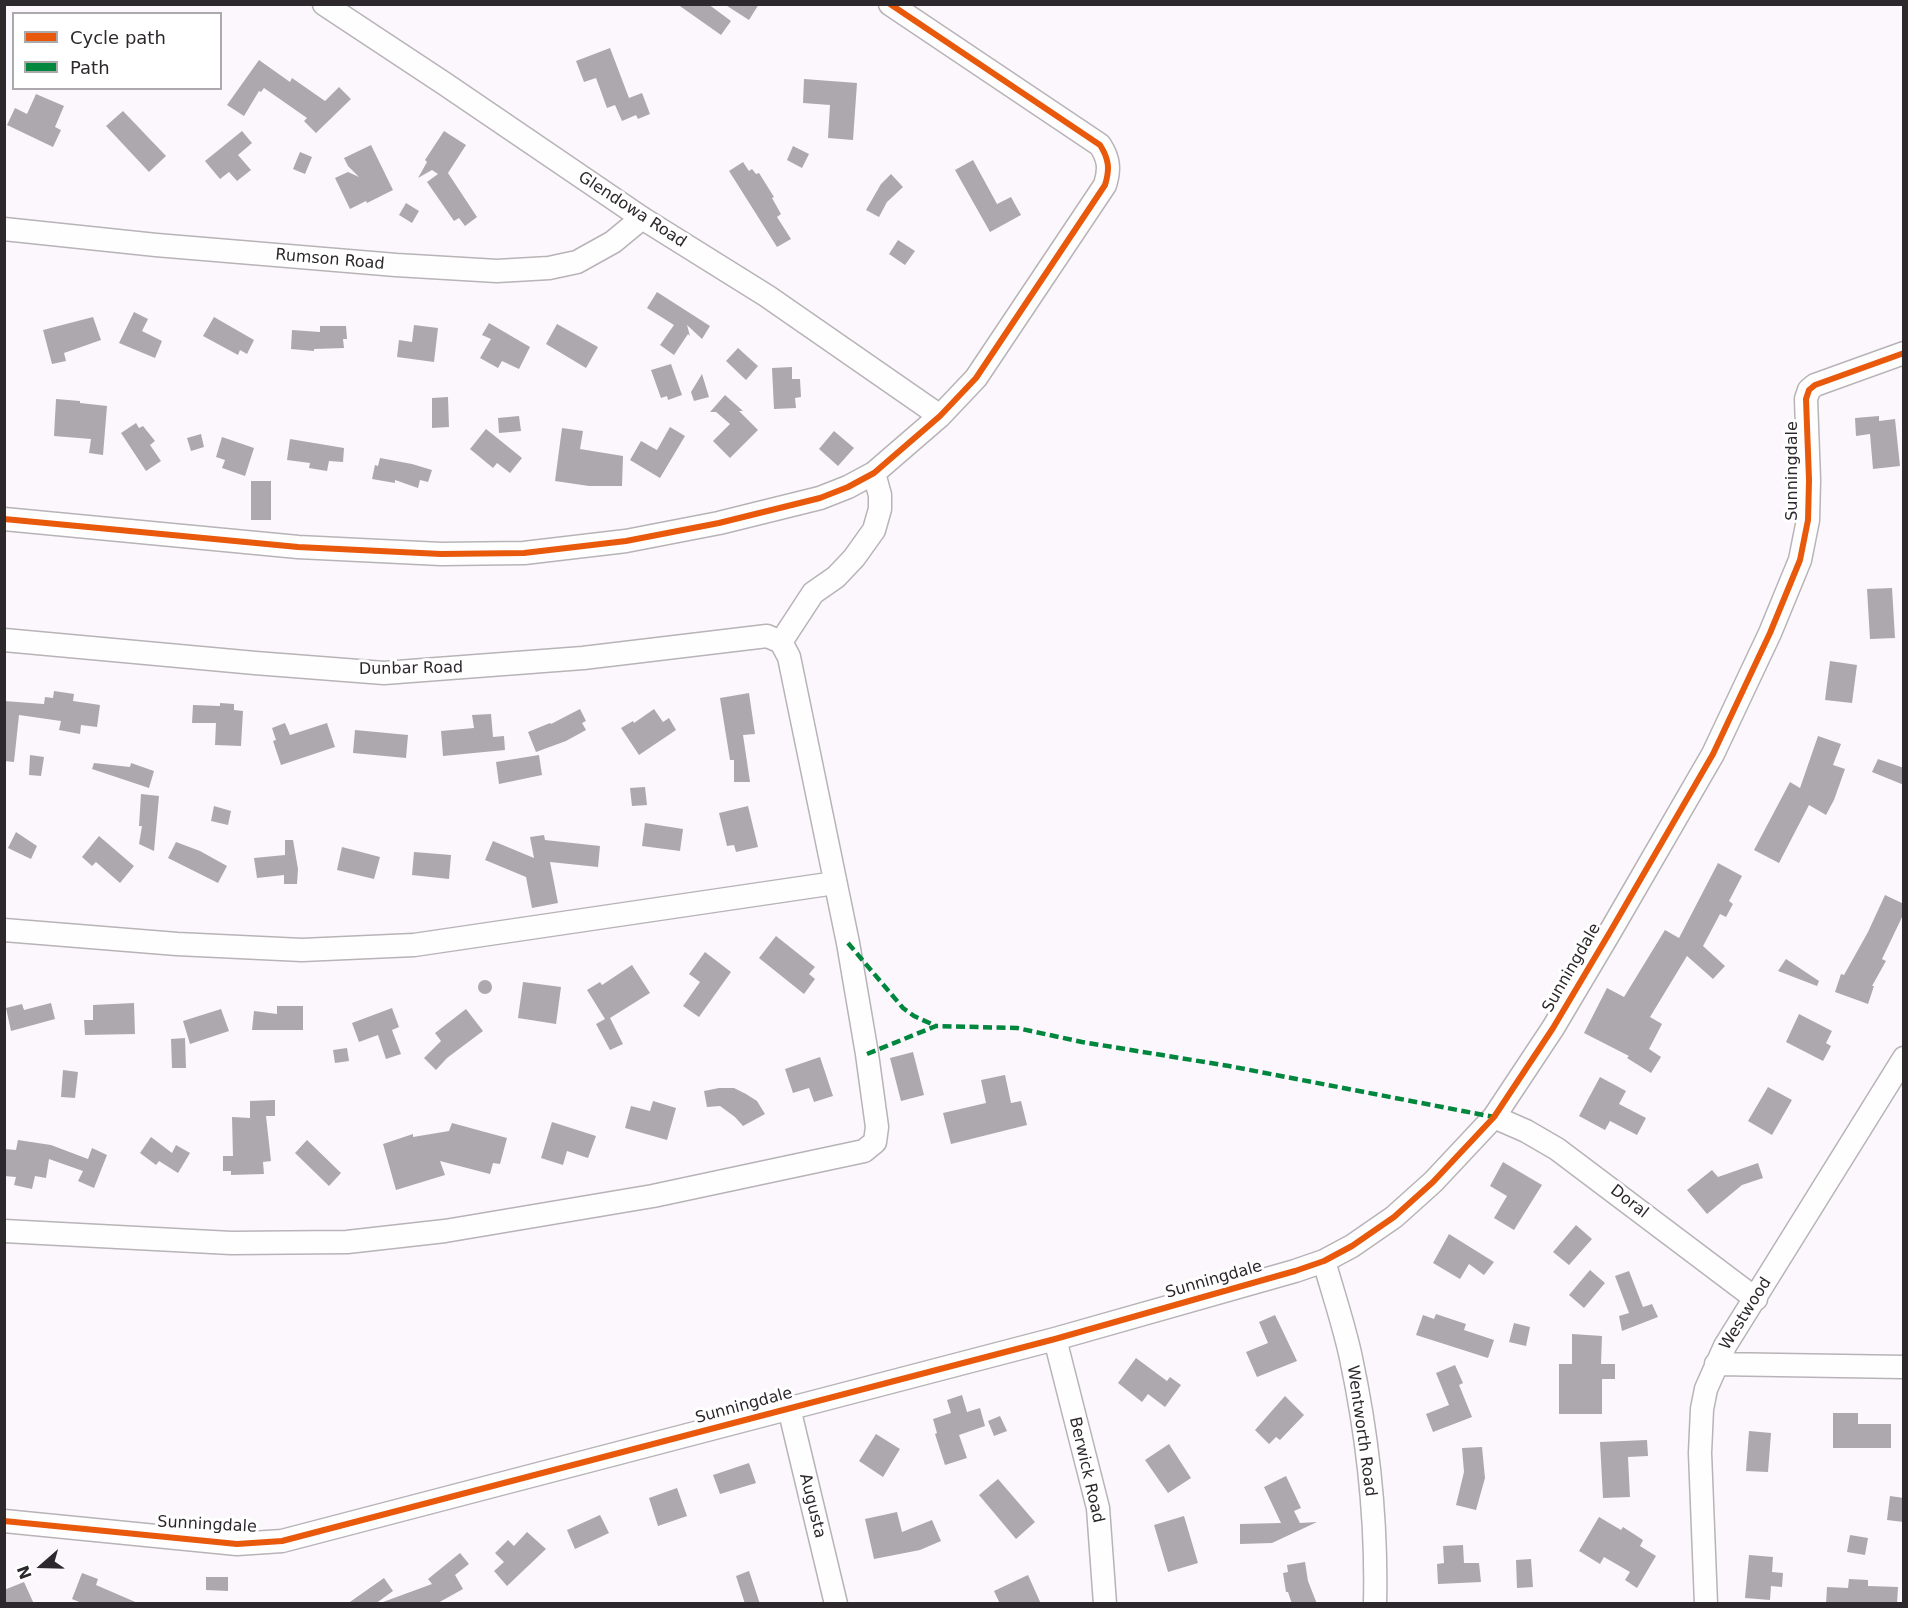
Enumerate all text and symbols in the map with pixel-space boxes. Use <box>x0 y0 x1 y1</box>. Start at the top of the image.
legend <box>12 12 222 90</box>
text: Cycle path <box>70 27 166 48</box>
text: Path <box>70 57 110 78</box>
street label: Glendowa Road <box>574 168 690 252</box>
street label: Rumson Road <box>275 246 385 274</box>
street label: Sunningdale <box>1783 421 1803 521</box>
street label: Dunbar Road <box>359 658 463 680</box>
street label: Sunningdale <box>1539 920 1605 1016</box>
street label: Doral <box>1606 1181 1652 1223</box>
street label: Sunningdale <box>1163 1257 1265 1303</box>
street label: Westwood <box>1716 1274 1776 1354</box>
street label: Wentworth Road <box>1342 1364 1380 1498</box>
street label: Sunningdale <box>693 1384 795 1428</box>
street label: Berwick Road <box>1064 1415 1108 1525</box>
street label: Augusta <box>795 1472 829 1540</box>
street label: Sunningdale <box>157 1513 257 1537</box>
north arrow <box>12 1536 72 1596</box>
text: N <box>13 1563 36 1582</box>

